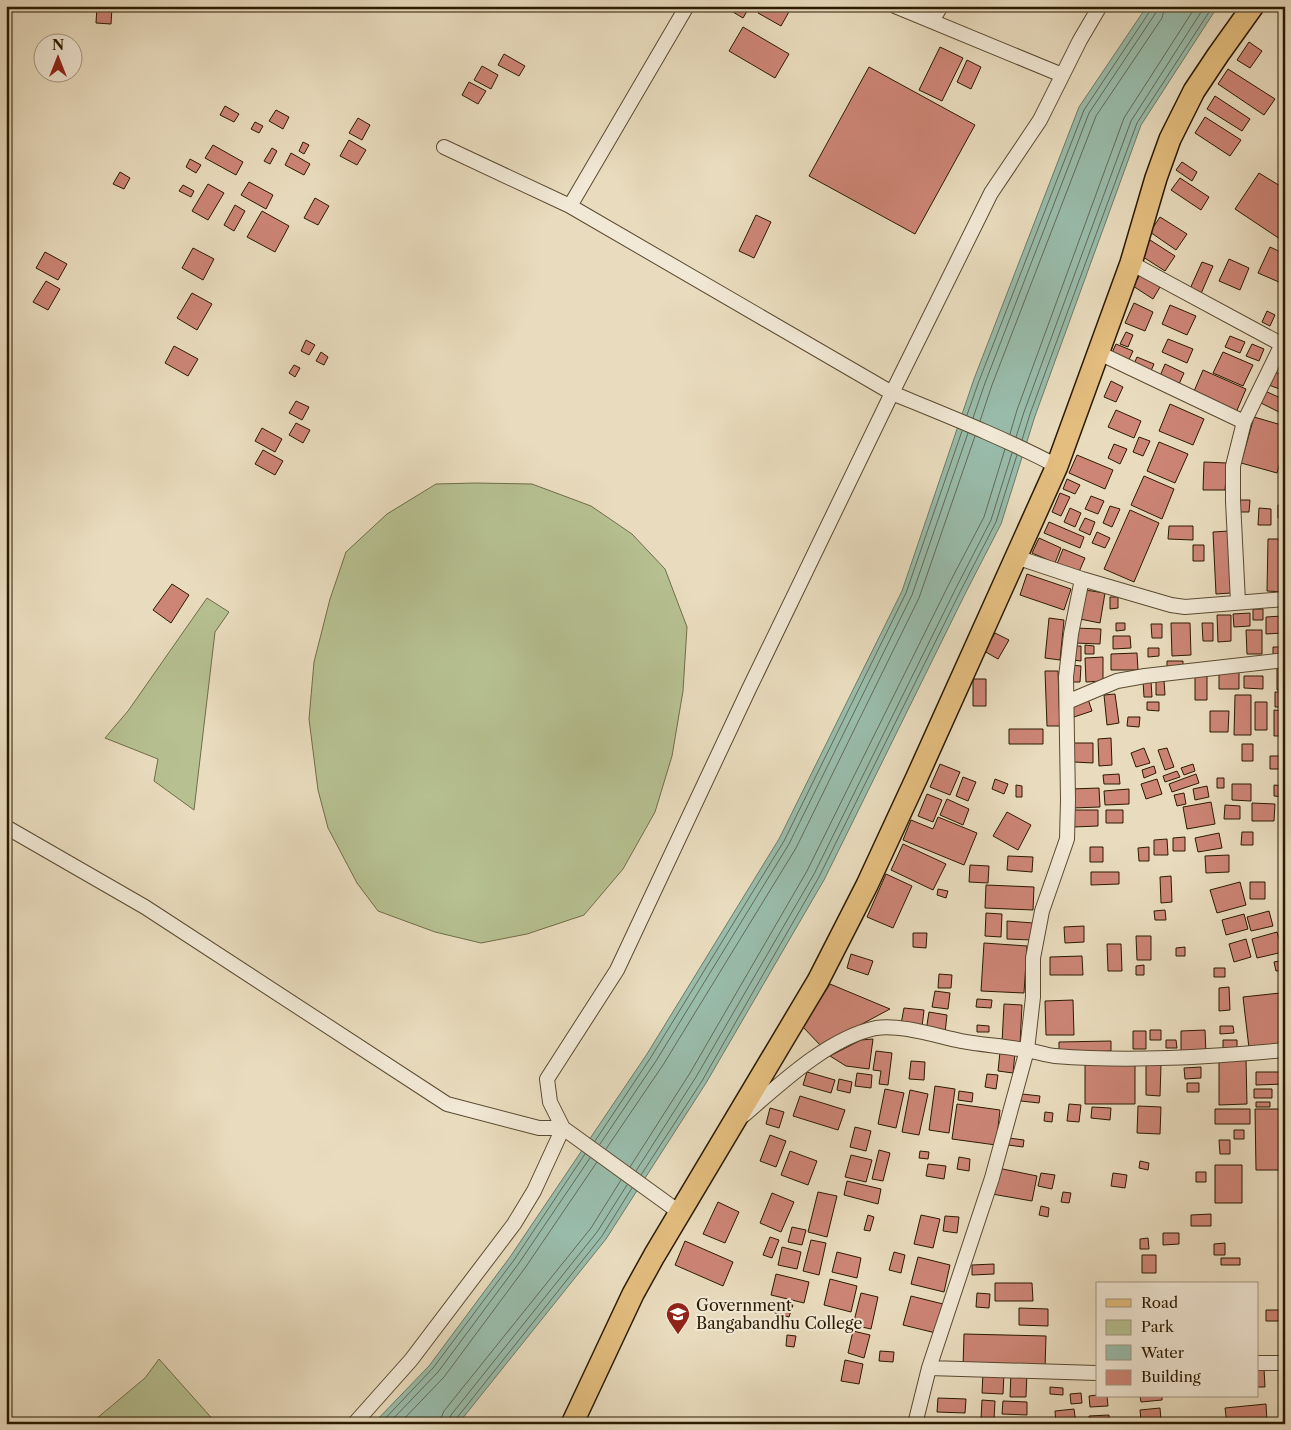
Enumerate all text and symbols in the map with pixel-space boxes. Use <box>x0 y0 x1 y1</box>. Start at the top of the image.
north arrow <box>32 32 82 82</box>
text: N <box>52 36 64 54</box>
legend <box>1096 1282 1258 1398</box>
text: Road <box>1141 1293 1178 1312</box>
place label: Government Bangabandhu College <box>696 1295 862 1333</box>
school or university icon: Government Bangabandhu College <box>665 1301 691 1335</box>
text: Park <box>1141 1317 1175 1336</box>
text: Water <box>1140 1343 1185 1362</box>
text: Building <box>1141 1367 1201 1386</box>

